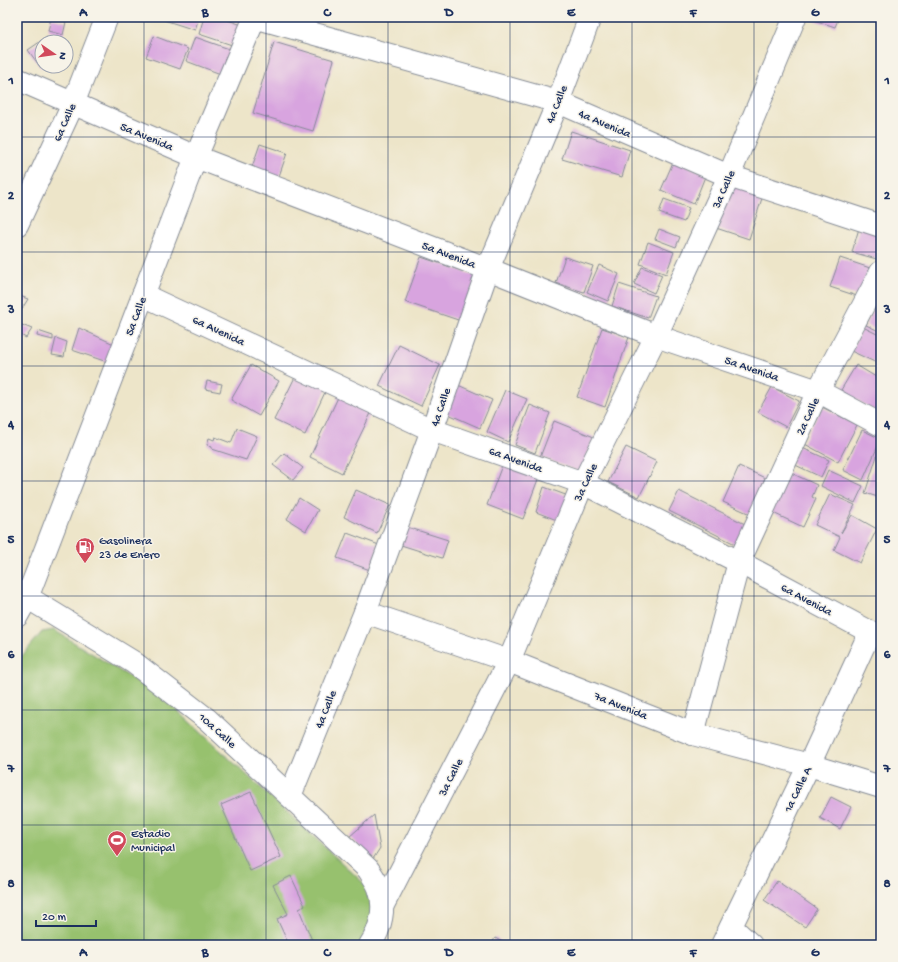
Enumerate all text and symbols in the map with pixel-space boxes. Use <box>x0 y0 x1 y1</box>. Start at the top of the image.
text: A <box>78 6 88 21</box>
text: B <box>201 6 210 21</box>
text: C <box>322 6 332 21</box>
text: D <box>444 6 454 21</box>
text: E <box>567 6 576 21</box>
text: F <box>689 6 698 21</box>
text: G <box>811 6 820 21</box>
north arrow <box>34 34 74 74</box>
text: N <box>55 51 68 61</box>
text: 1 <box>7 74 14 89</box>
text: 1 <box>883 74 890 89</box>
street label: 4a Calle <box>544 83 572 126</box>
street label: 6a Calle <box>51 101 81 144</box>
street label: 4a Avenida <box>576 108 633 142</box>
street label: 5a Avenida <box>118 120 175 155</box>
street label: 3a Calle <box>710 168 740 212</box>
text: 2 <box>8 189 15 204</box>
text: 2 <box>884 189 891 204</box>
street label: 5a Avenida <box>419 239 477 273</box>
street label: 5a Calle <box>123 295 151 338</box>
text: 3 <box>7 303 15 318</box>
text: 3 <box>883 303 891 318</box>
street label: 6a Avenida <box>190 314 247 350</box>
street label: 5a Avenida <box>722 354 781 386</box>
street label: 4a Calle <box>429 386 455 429</box>
street label: 2a Calle <box>794 395 824 438</box>
text: 4 <box>7 418 15 433</box>
text: 4 <box>883 418 891 433</box>
street label: 6a Avenida <box>487 445 544 477</box>
street label: 3a Calle <box>572 461 602 505</box>
text: 5 <box>8 533 15 548</box>
text: 5 <box>884 533 891 548</box>
place label: Gasolinera 23 de Enero <box>99 535 160 563</box>
fuel station icon: Gasolinera 23 de Enero <box>74 536 96 564</box>
street label: 6a Avenida <box>778 581 834 620</box>
text: 6 <box>8 648 15 663</box>
text: 6 <box>884 648 891 663</box>
street label: 4a Calle <box>313 688 341 731</box>
street label: 7a Avenida <box>591 689 649 724</box>
street label: 10a Calle <box>194 710 239 753</box>
street label: 3a Calle <box>436 756 468 800</box>
text: 7 <box>7 762 16 777</box>
text: 7 <box>883 762 892 777</box>
street label: 1a Calle A <box>781 764 816 816</box>
place label: Estadio Municipal <box>131 828 176 856</box>
sports icon: Estadio Municipal <box>106 829 128 857</box>
text: 8 <box>7 877 15 892</box>
text: 8 <box>883 877 891 892</box>
scale bar <box>36 902 96 928</box>
text: 20 m <box>42 911 67 925</box>
text: A <box>78 946 88 961</box>
text: B <box>201 946 210 961</box>
text: C <box>322 946 332 961</box>
text: D <box>444 946 454 961</box>
text: E <box>567 946 576 961</box>
text: F <box>689 946 698 961</box>
text: G <box>811 946 820 961</box>

